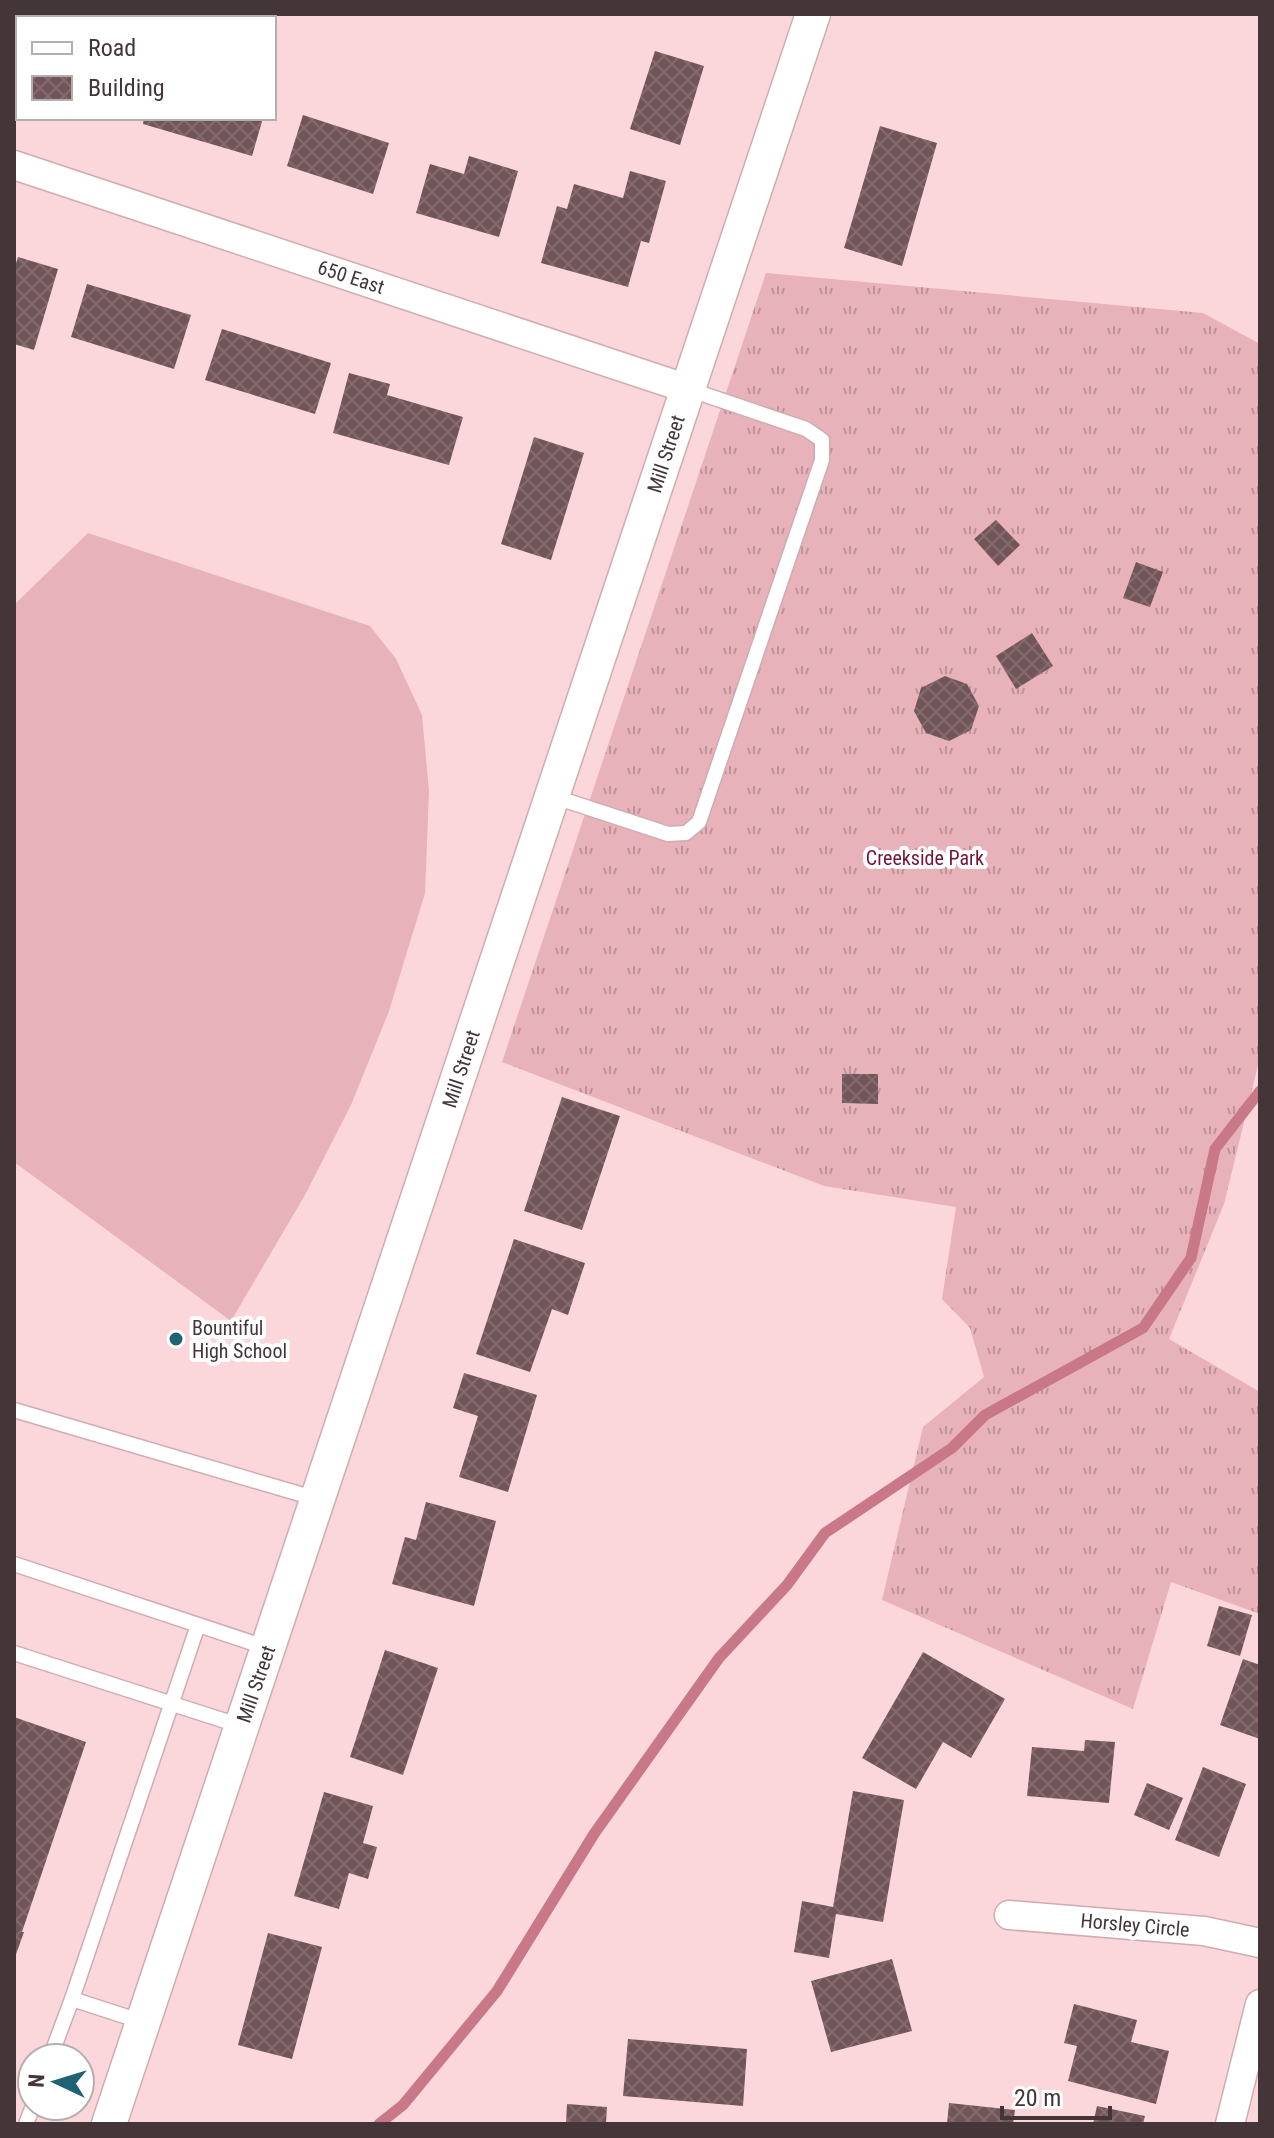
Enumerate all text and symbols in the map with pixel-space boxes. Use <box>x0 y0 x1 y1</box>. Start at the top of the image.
legend <box>16 16 276 120</box>
text: Road <box>88 34 136 62</box>
text: Building <box>88 74 165 102</box>
street label: 650 East <box>315 255 387 299</box>
street label: Mill Street <box>642 412 690 496</box>
park label: Creekside Park <box>866 846 984 870</box>
street label: Mill Street <box>437 1027 485 1111</box>
place label: Bountiful High School <box>192 1316 287 1363</box>
marker: Bountiful High School <box>167 1330 185 1348</box>
street label: Mill Street <box>232 1642 280 1726</box>
street label: Horsley Circle <box>1079 1908 1191 1942</box>
north arrow <box>16 2042 96 2122</box>
scale bar <box>1002 2070 1110 2120</box>
text: N <box>24 2073 49 2088</box>
text: 20 m <box>1014 2084 1061 2112</box>

